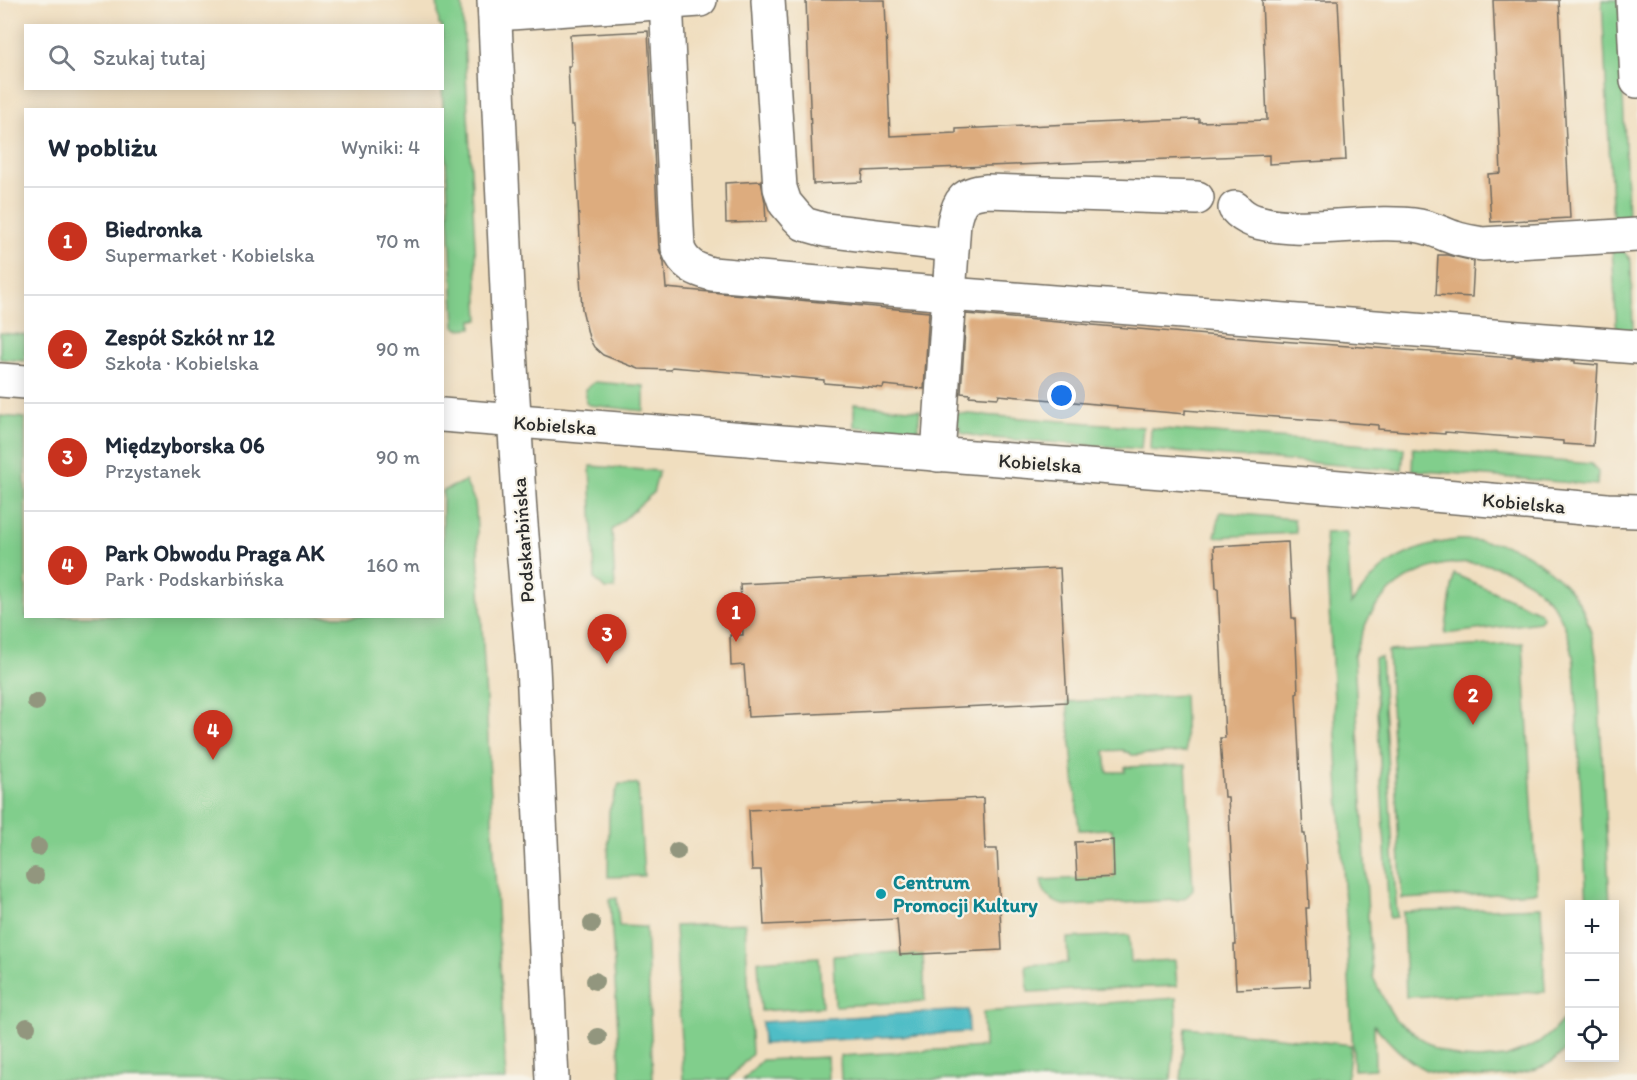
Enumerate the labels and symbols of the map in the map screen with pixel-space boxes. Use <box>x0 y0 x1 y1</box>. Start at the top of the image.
your location <box>1047 381 1076 410</box>
street label: Kobielska <box>513 410 598 440</box>
street label: Kobielska <box>998 448 1083 478</box>
street label: Podskarbińska <box>507 476 539 604</box>
street label: Kobielska <box>1481 487 1567 519</box>
pin: 1 <box>716 592 756 642</box>
pin: 3 <box>588 614 626 664</box>
pin: 2 <box>1454 676 1492 725</box>
pin: 4 <box>194 710 232 760</box>
place label: Centrum Promocji Kultury <box>893 870 1038 918</box>
marker: Centrum Promocji Kultury <box>874 887 888 901</box>

